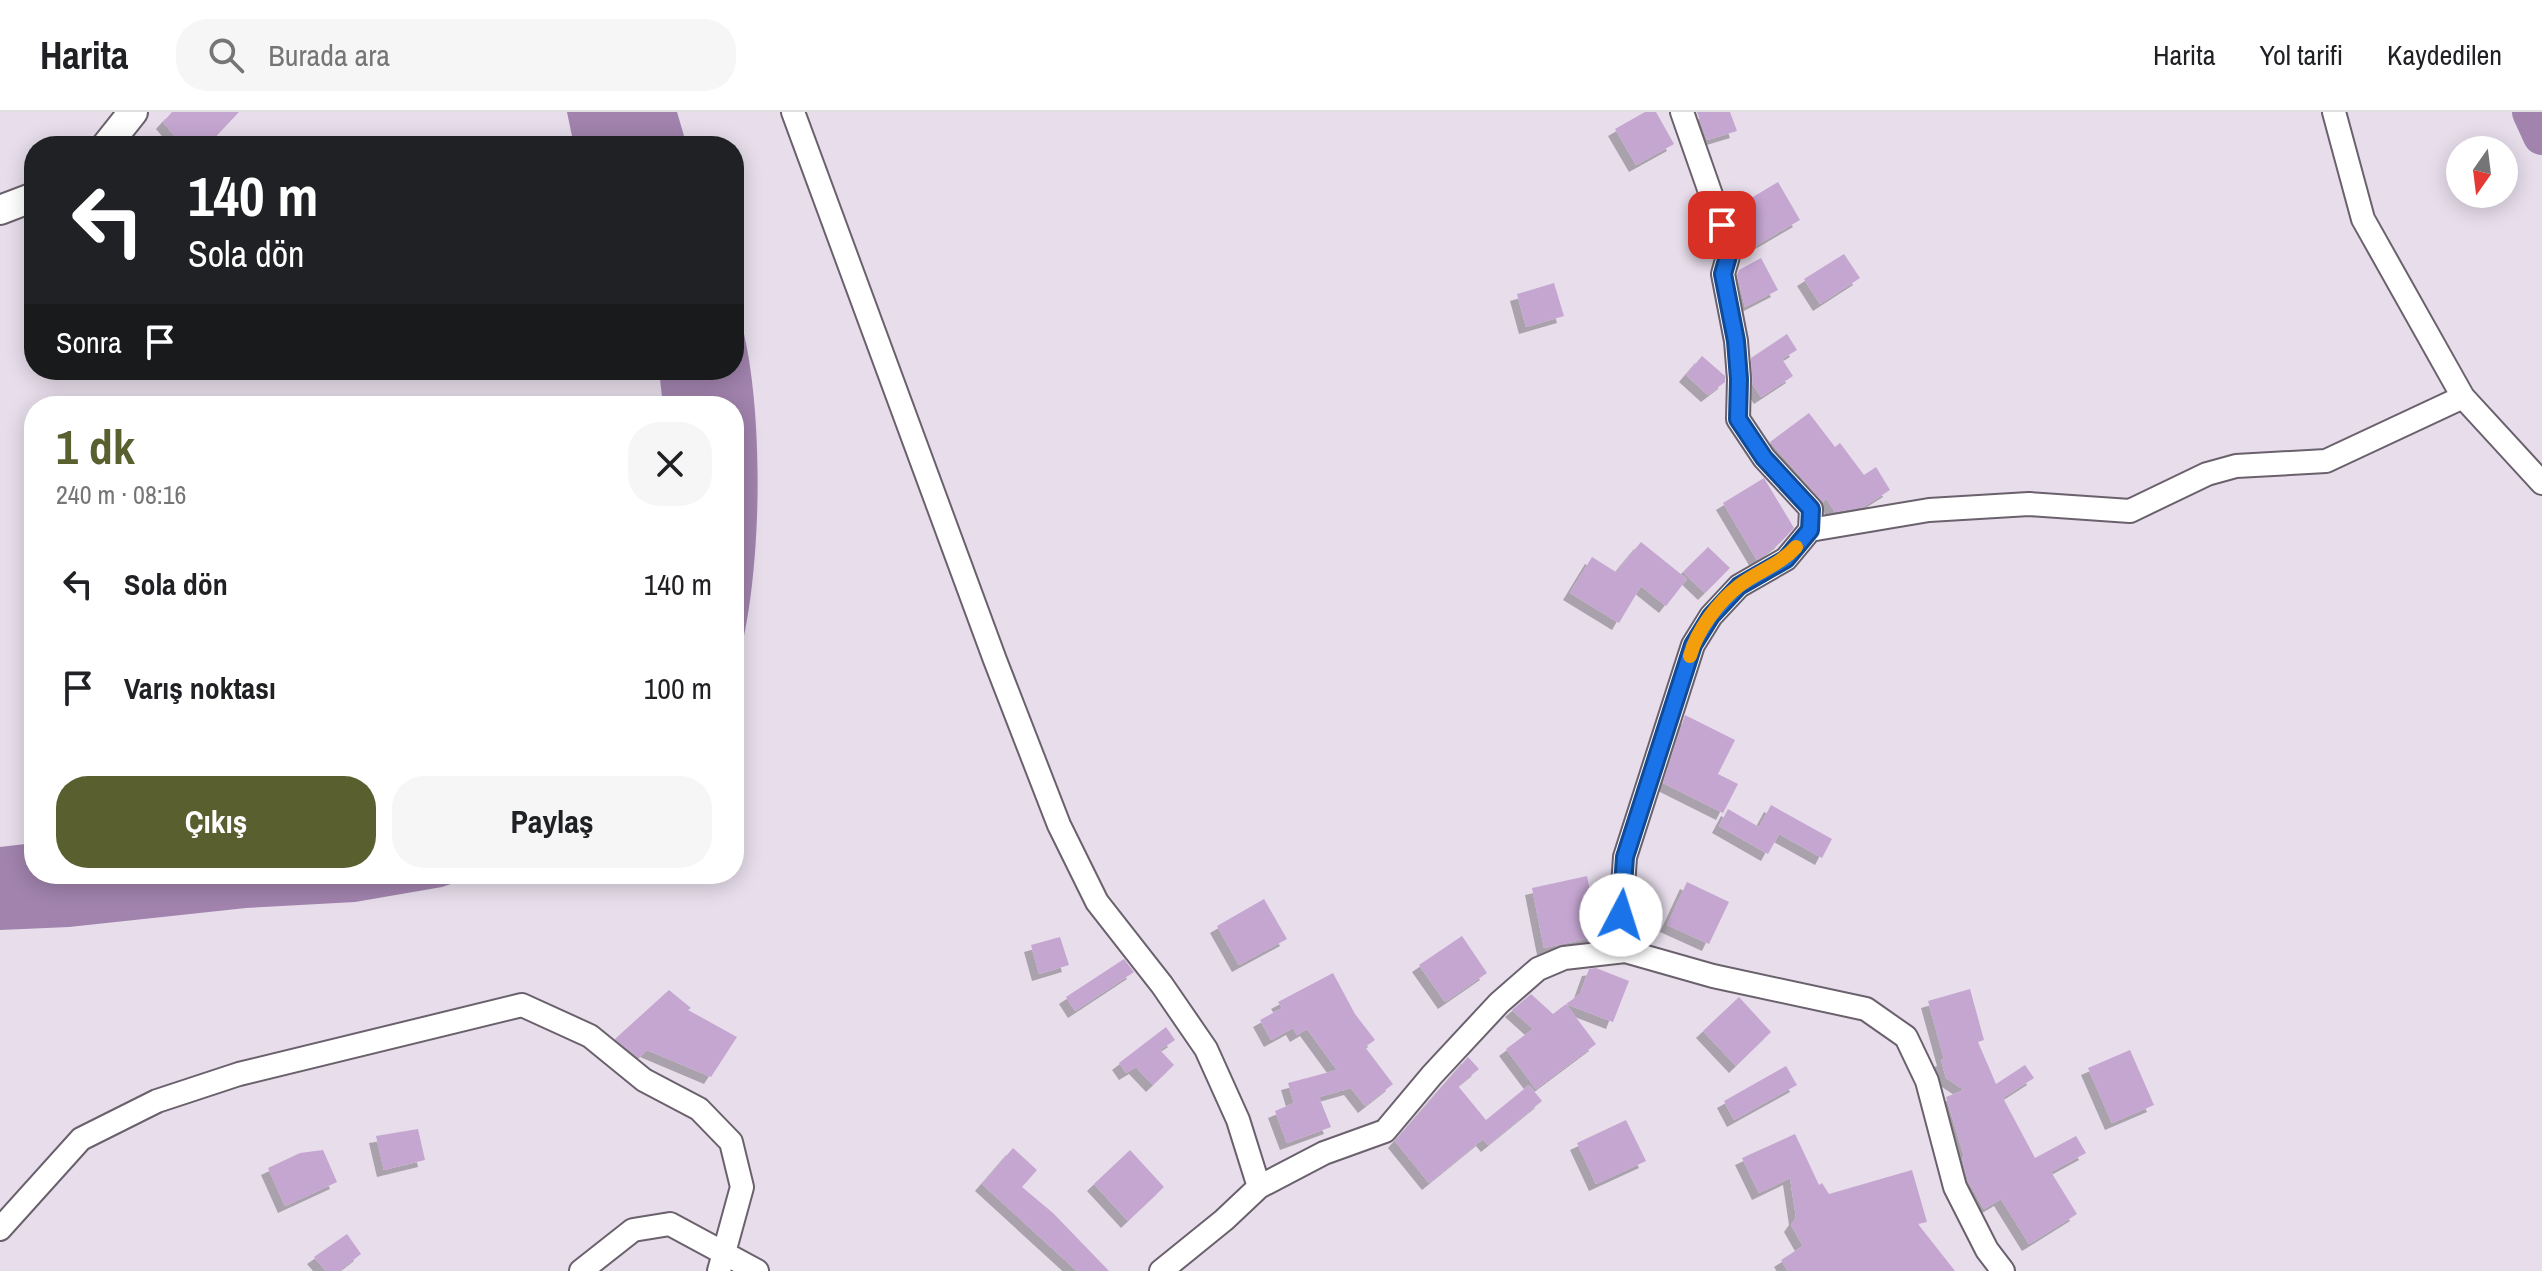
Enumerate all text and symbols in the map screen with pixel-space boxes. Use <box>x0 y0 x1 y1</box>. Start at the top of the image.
search box <box>176 19 736 91</box>
text: Harita <box>40 30 128 81</box>
icon: search <box>204 33 248 77</box>
text: Burada ara <box>268 35 390 75</box>
text: Harita <box>2153 36 2215 74</box>
text: Yol tarifi <box>2259 36 2343 74</box>
text: Kaydedilen <box>2387 36 2502 74</box>
north arrow <box>2446 136 2518 208</box>
map controls <box>2446 136 2518 208</box>
text: 140 m <box>188 158 318 233</box>
icon: left <box>56 168 160 272</box>
pin <box>1688 191 1756 259</box>
icon: arrive <box>1700 203 1744 247</box>
text: Sola dön <box>188 230 305 278</box>
icon: arrive <box>138 320 182 364</box>
text: Sonra <box>56 322 122 362</box>
text: 1 dk <box>56 414 135 479</box>
button: close <box>628 422 712 506</box>
text: 240 m · 08:16 <box>56 477 186 512</box>
icon: left <box>56 562 100 606</box>
text: Sola dön <box>124 564 228 604</box>
text: 140 m <box>644 564 712 604</box>
icon: arrive <box>56 666 100 710</box>
text: Varış noktası <box>124 668 276 708</box>
text: 100 m <box>644 668 712 708</box>
button: Çıkış <box>56 776 376 868</box>
button: Paylaş <box>392 776 712 868</box>
position arrow <box>1579 873 1663 957</box>

